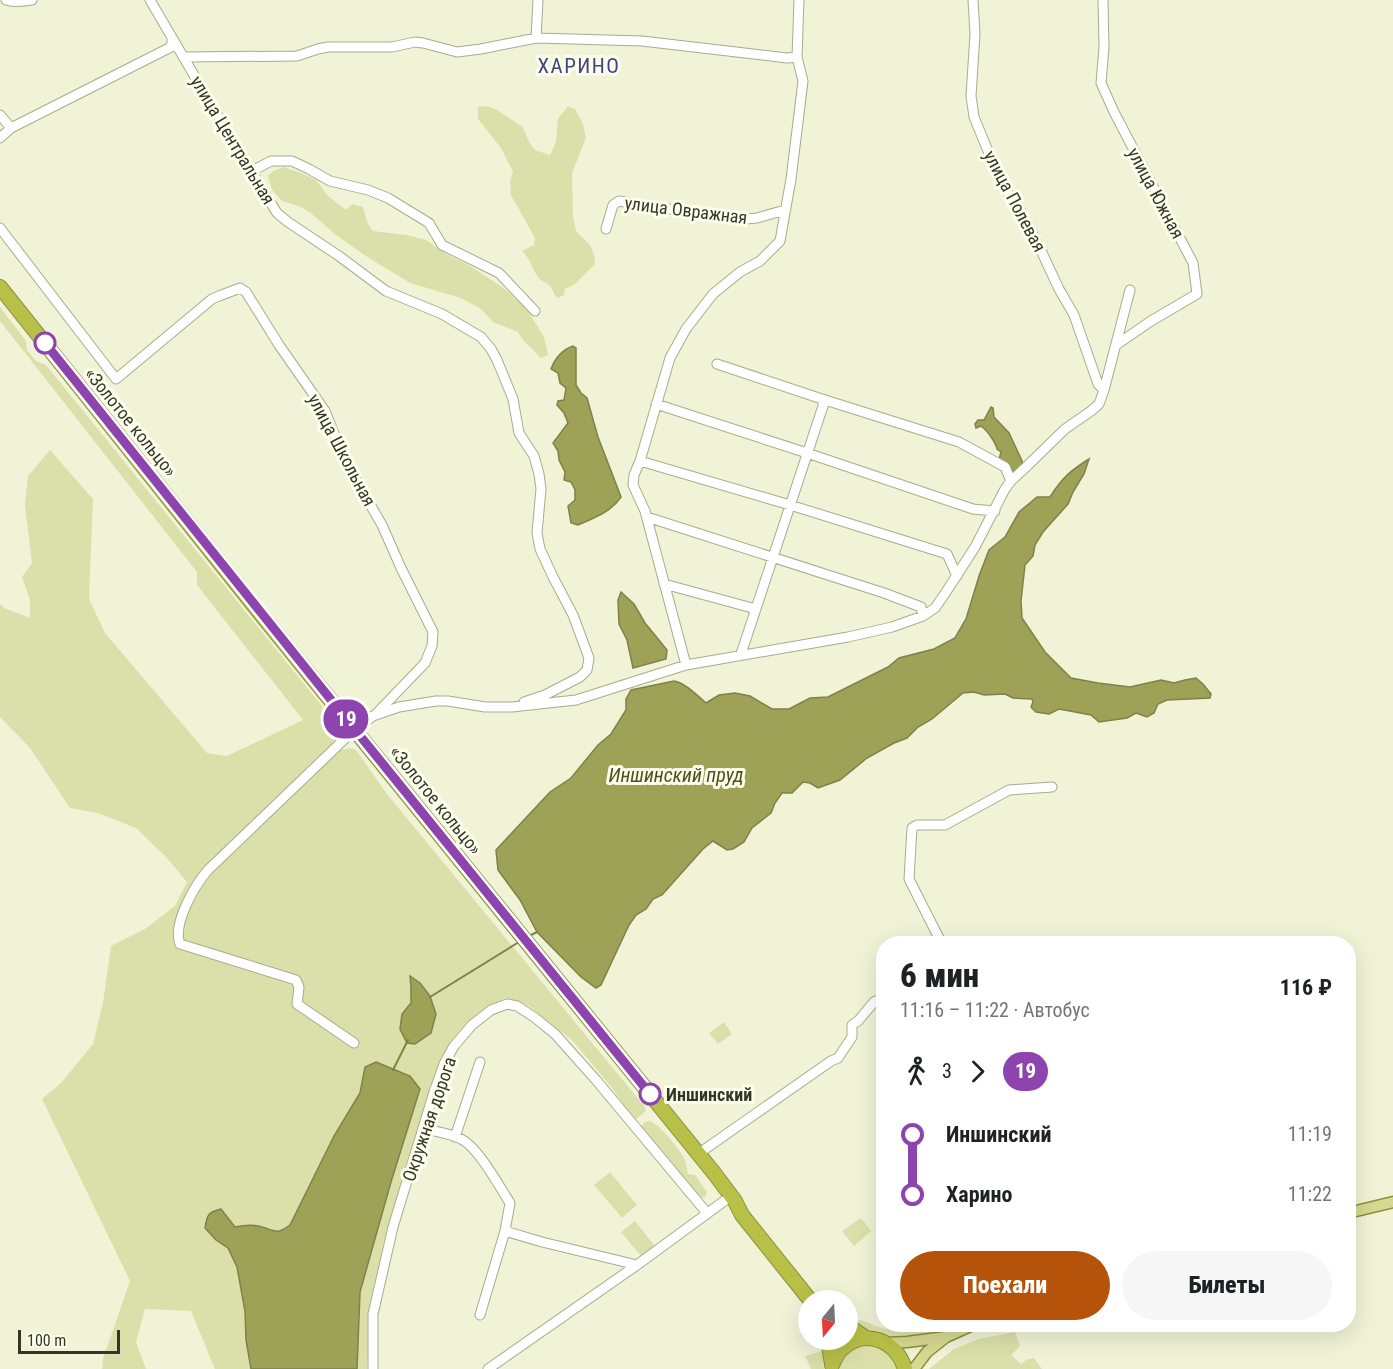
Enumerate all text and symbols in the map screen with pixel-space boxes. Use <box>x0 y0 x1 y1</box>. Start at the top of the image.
district label: ХАРИНО <box>538 54 620 78</box>
street label: улица Центральная <box>186 72 280 208</box>
street label: улица Южная <box>1123 144 1189 242</box>
street label: улица Полевая <box>979 147 1051 255</box>
street label: улица Овражная <box>623 192 749 228</box>
unlabelled marker <box>34 332 56 354</box>
street label: «Золотое кольцо» <box>81 363 181 481</box>
street label: улица Школьная <box>304 390 380 510</box>
line badge: 19 <box>319 700 373 738</box>
text: 19 <box>335 707 357 731</box>
street label: «Золотое кольцо» <box>386 741 486 859</box>
water label: Иншинский пруд <box>608 763 744 787</box>
text: 6 мин <box>900 956 979 995</box>
text: 116 ₽ <box>1280 975 1332 1000</box>
text: 11:16 – 11:22 · Автобус <box>900 998 1090 1022</box>
street label: Окружная дорога <box>398 1054 460 1184</box>
icon: walk <box>900 1055 933 1088</box>
icon: forward <box>961 1055 994 1088</box>
text: 3 <box>942 1059 952 1083</box>
text: 19 <box>1015 1059 1036 1083</box>
marker: Иншинский <box>639 1083 661 1105</box>
place label: Иншинский <box>666 1084 752 1105</box>
text: Иншинский <box>946 1122 1051 1147</box>
text: 11:19 <box>1288 1122 1332 1146</box>
text: Харино <box>946 1182 1013 1207</box>
text: 11:22 <box>1288 1182 1332 1206</box>
button: Поехали <box>900 1251 1110 1320</box>
button: Билеты <box>1122 1251 1332 1320</box>
north arrow <box>798 1290 858 1350</box>
map controls <box>798 1290 858 1350</box>
scale bar <box>18 1327 120 1354</box>
text: 100 m <box>27 1331 66 1350</box>

